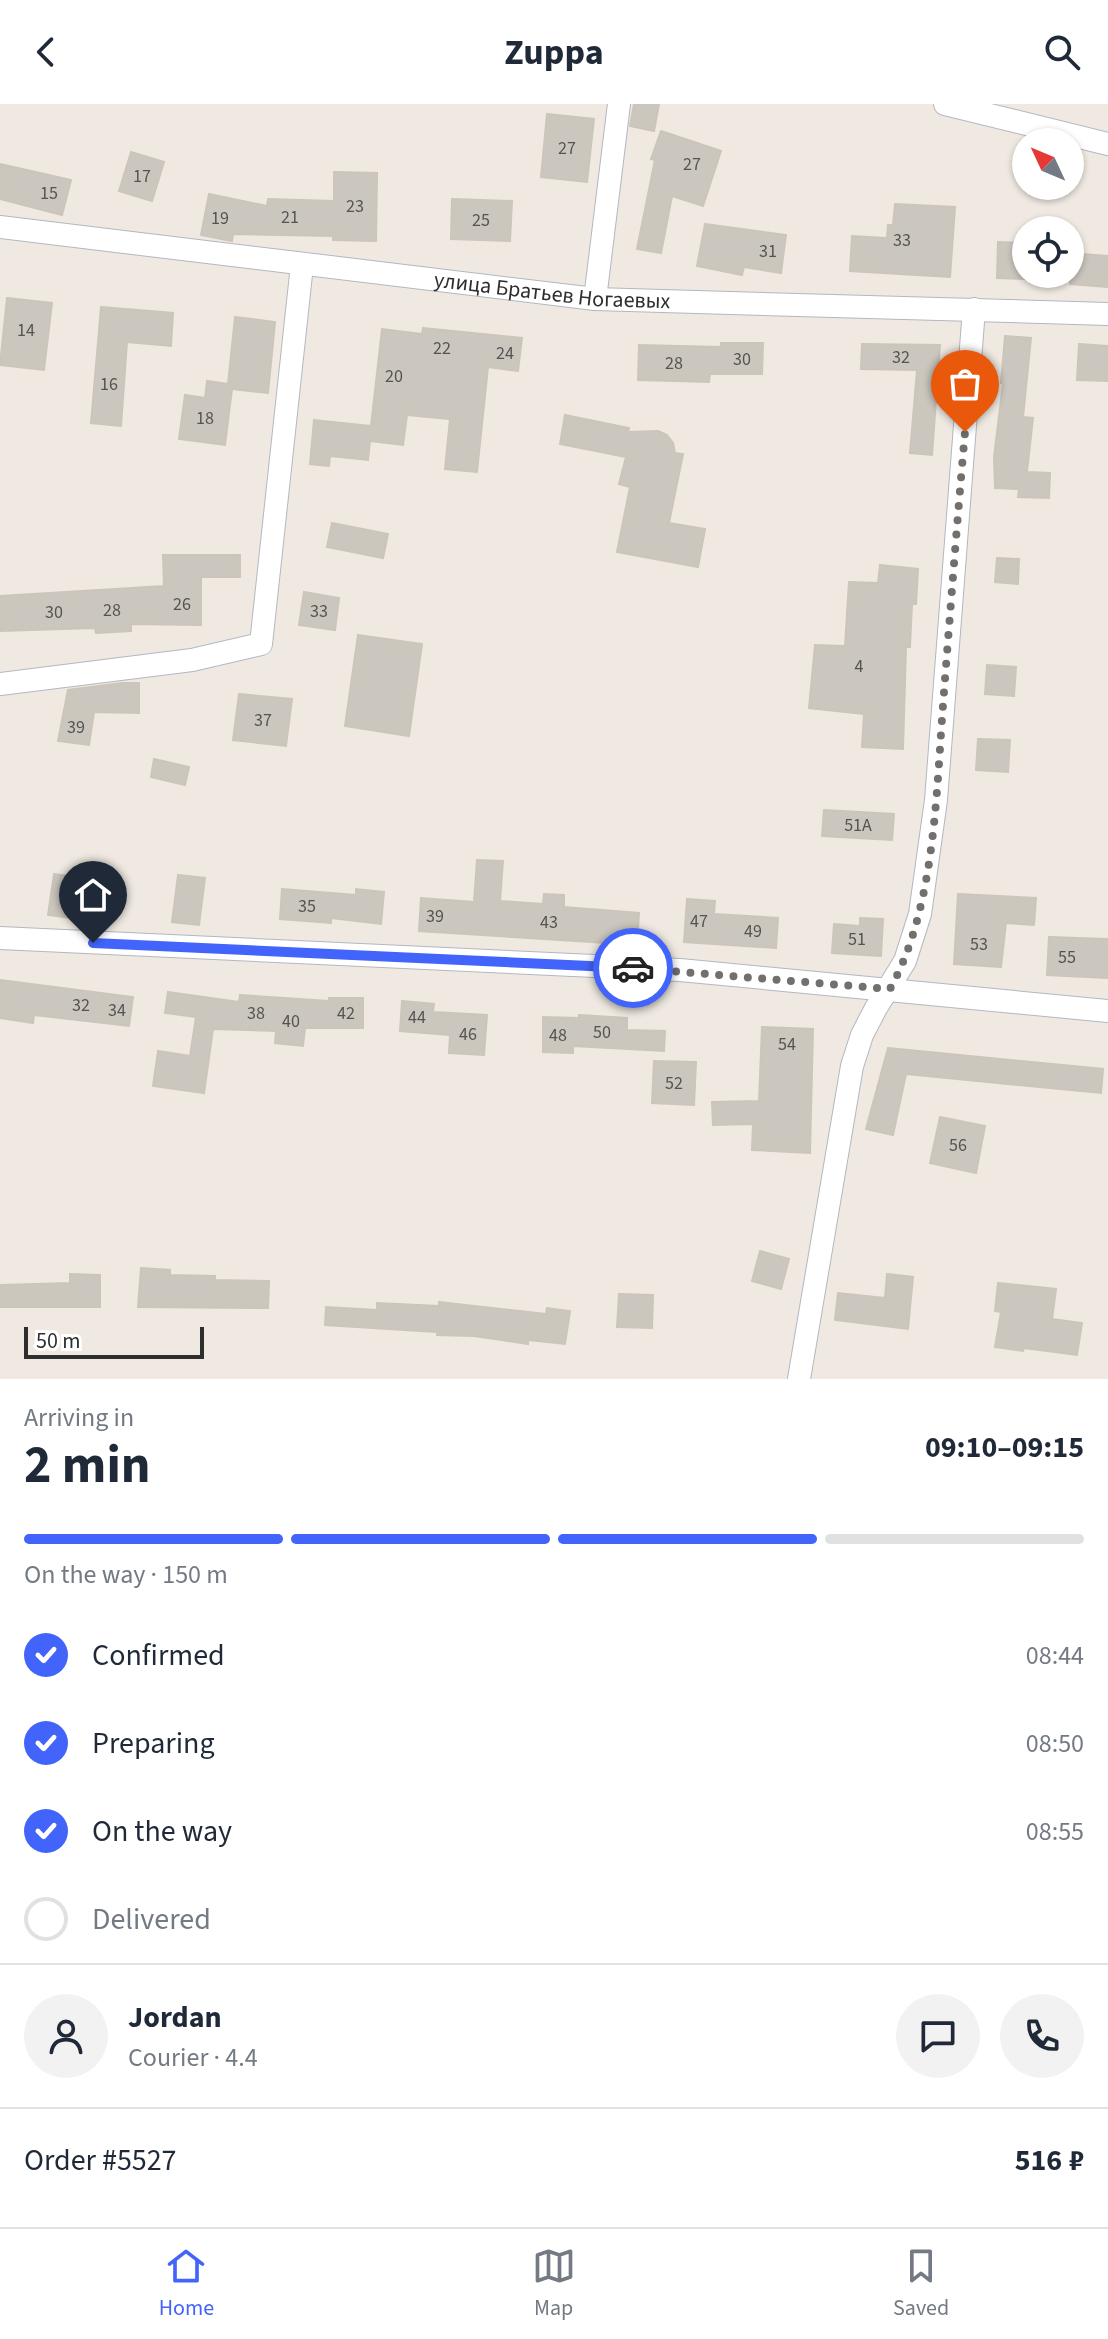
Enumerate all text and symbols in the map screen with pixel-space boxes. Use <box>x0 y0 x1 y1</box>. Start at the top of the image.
text: Zuppa <box>504 27 604 78</box>
icon: back <box>24 30 68 74</box>
icon: search <box>1040 30 1084 74</box>
north arrow <box>1012 128 1084 200</box>
map controls <box>1012 128 1084 288</box>
house number: 27 <box>558 136 576 161</box>
house number: 27 <box>683 152 701 177</box>
house number: 17 <box>133 164 151 189</box>
house number: 15 <box>40 181 58 206</box>
house number: 23 <box>346 194 364 219</box>
house number: 21 <box>281 205 299 230</box>
house number: 19 <box>211 206 229 231</box>
house number: 25 <box>472 208 490 233</box>
button: locate <box>1012 216 1084 288</box>
house number: 33 <box>893 228 911 253</box>
house number: 31 <box>759 239 777 264</box>
street label: улица Братьев Ногаевых <box>432 264 671 317</box>
house number: 14 <box>17 318 35 343</box>
house number: 22 <box>433 336 451 361</box>
house number: 24 <box>496 341 514 366</box>
house number: 32 <box>892 345 910 370</box>
house number: 30 <box>733 347 751 372</box>
pin <box>931 350 999 432</box>
house number: 28 <box>665 351 683 376</box>
icon: bag <box>943 362 987 406</box>
house number: 20 <box>385 364 403 389</box>
house number: 16 <box>100 372 118 397</box>
house number: 18 <box>196 406 214 431</box>
house number: 26 <box>173 592 191 617</box>
house number: 28 <box>103 598 121 623</box>
house number: 33 <box>310 599 328 624</box>
house number: 30 <box>45 600 63 625</box>
house number: 4 <box>855 654 864 679</box>
house number: 37 <box>254 708 272 733</box>
house number: 39 <box>67 715 85 740</box>
house number: 51А <box>844 813 872 838</box>
pin <box>59 861 127 943</box>
icon: home <box>71 873 115 917</box>
house number: 35 <box>298 894 316 919</box>
house number: 39 <box>426 904 444 929</box>
house number: 47 <box>690 909 708 934</box>
house number: 43 <box>540 910 558 935</box>
house number: 49 <box>744 919 762 944</box>
house number: 51 <box>848 927 866 952</box>
courier <box>593 928 673 1008</box>
house number: 53 <box>970 932 988 957</box>
house number: 55 <box>1058 945 1076 970</box>
icon: car <box>611 946 655 990</box>
house number: 32 <box>72 993 90 1018</box>
house number: 34 <box>108 998 126 1023</box>
house number: 38 <box>247 1001 265 1026</box>
house number: 42 <box>337 1001 355 1026</box>
house number: 44 <box>408 1005 426 1030</box>
house number: 40 <box>282 1009 300 1034</box>
house number: 50 <box>593 1020 611 1045</box>
house number: 46 <box>459 1022 477 1047</box>
house number: 48 <box>549 1023 567 1048</box>
house number: 54 <box>778 1032 796 1057</box>
house number: 52 <box>665 1071 683 1096</box>
house number: 56 <box>949 1133 967 1158</box>
scale bar <box>24 1323 204 1359</box>
text: 50 m <box>36 1325 81 1357</box>
text: Arriving in <box>24 1399 134 1436</box>
text: 09:10–09:15 <box>925 1426 1084 1469</box>
text: 2 min <box>24 1429 151 1503</box>
text: On the way · 150 m <box>24 1556 228 1593</box>
icon: check <box>24 1633 68 1677</box>
text: Confirmed <box>92 1634 225 1677</box>
text: 08:44 <box>1026 1637 1084 1674</box>
icon: check <box>24 1721 68 1765</box>
text: Preparing <box>92 1722 215 1765</box>
text: 08:50 <box>1026 1725 1084 1762</box>
icon: check <box>24 1809 68 1853</box>
text: On the way <box>92 1810 232 1853</box>
text: 08:55 <box>1026 1813 1084 1850</box>
text: Delivered <box>92 1898 211 1941</box>
button: person <box>24 1994 108 2078</box>
button: chat <box>896 1994 980 2078</box>
button: phone <box>1000 1994 1084 2078</box>
text: Jordan <box>128 1996 222 2039</box>
text: Courier · 4.4 <box>128 2039 258 2076</box>
text: Order #5527 <box>24 2139 177 2182</box>
text: 516 ₽ <box>1015 2139 1084 2182</box>
tab: Home <box>159 2244 214 2324</box>
tab: Map <box>532 2244 576 2324</box>
tab: Saved <box>893 2244 949 2324</box>

